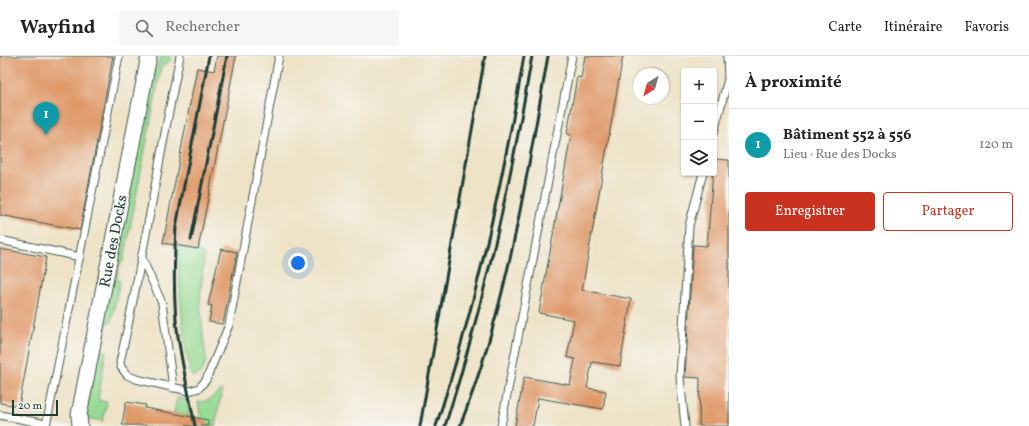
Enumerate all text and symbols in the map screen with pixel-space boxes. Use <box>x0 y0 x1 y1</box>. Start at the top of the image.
search box <box>119 10 399 46</box>
text: Wayfind <box>20 15 95 41</box>
icon: search <box>133 17 155 39</box>
text: Rechercher <box>165 17 240 38</box>
text: Carte <box>828 18 862 37</box>
text: Itinéraire <box>884 18 943 37</box>
text: Favoris <box>965 18 1009 37</box>
north arrow <box>633 68 669 104</box>
map controls <box>681 68 717 176</box>
button: + <box>681 68 717 104</box>
text: À proximité <box>745 71 842 94</box>
pin: 1 <box>33 102 59 135</box>
button: − <box>681 104 717 140</box>
text: Bâtiment 552 à 556 <box>783 125 911 146</box>
text: 1 <box>755 136 761 154</box>
text: 120 m <box>979 136 1013 154</box>
button: layers <box>681 140 717 176</box>
text: Lieu · Rue des Docks <box>783 146 897 164</box>
button: Enregistrer <box>745 192 875 231</box>
button: Partager <box>883 192 1013 231</box>
street label: Rue des Docks <box>95 193 134 289</box>
your location <box>288 253 308 273</box>
scale bar <box>12 398 58 417</box>
text: 20 m <box>18 399 42 414</box>

